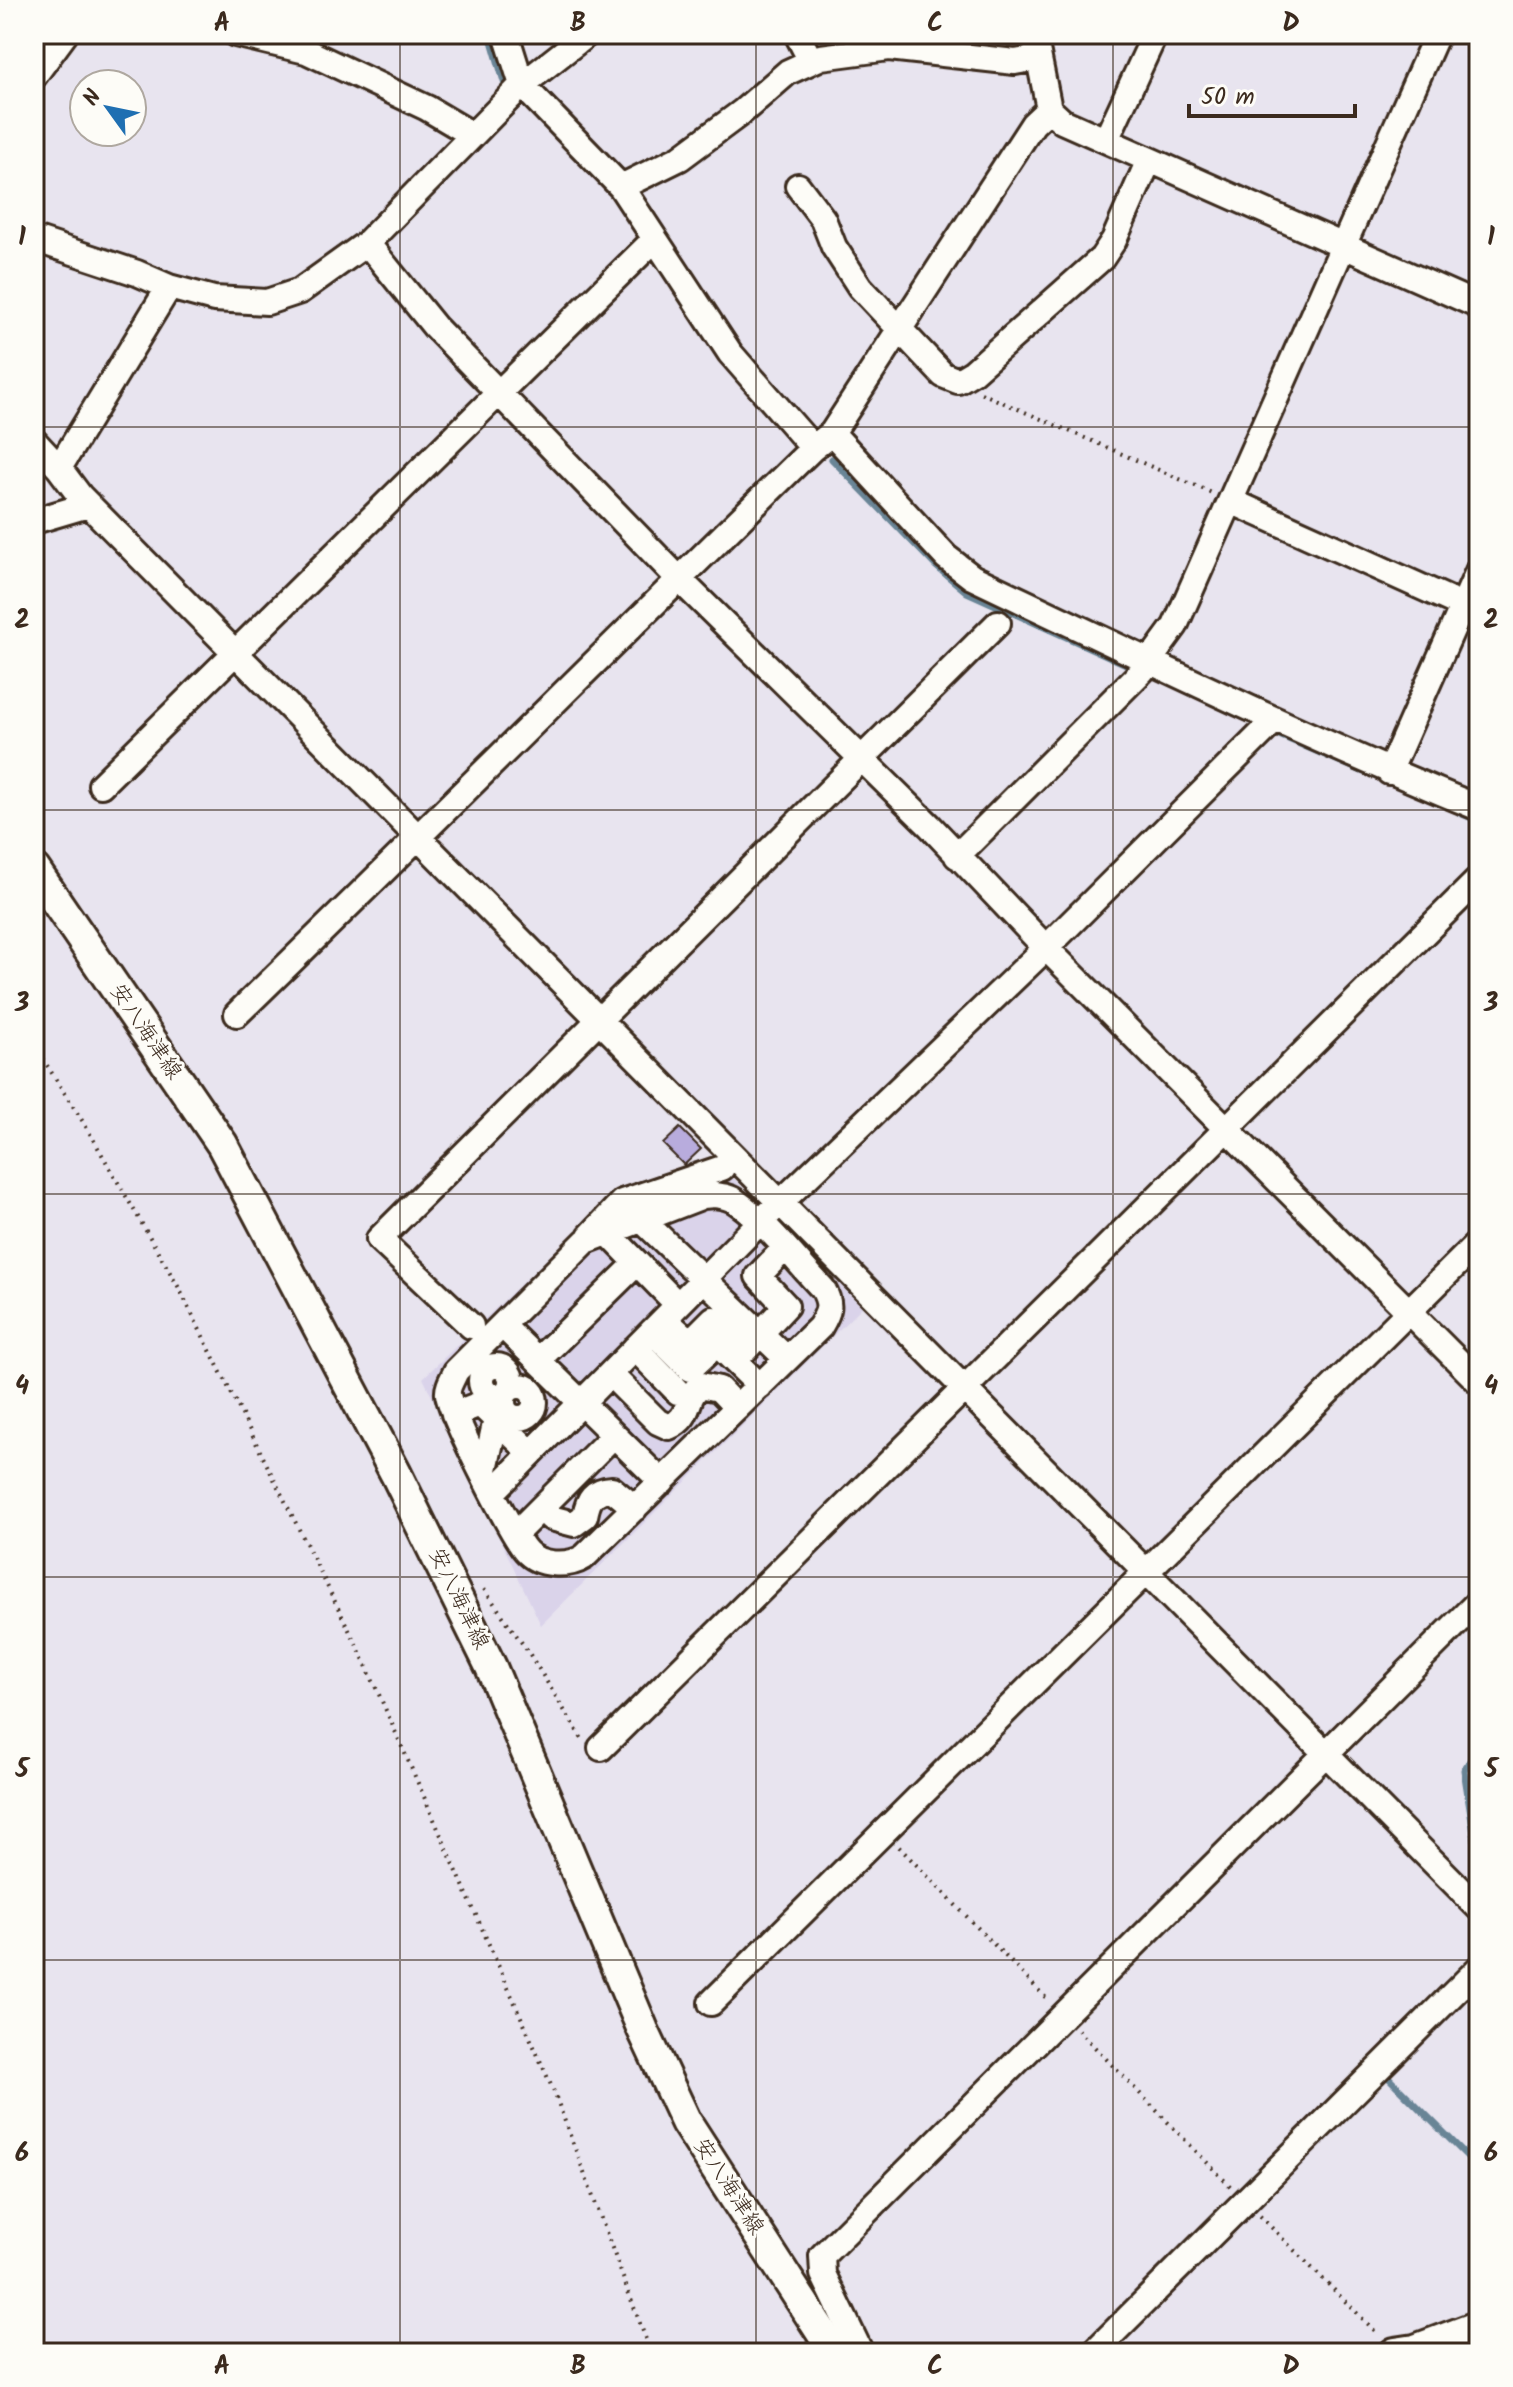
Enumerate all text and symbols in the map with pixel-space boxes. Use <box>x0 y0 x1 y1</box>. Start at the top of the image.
text: A <box>214 3 230 45</box>
text: B <box>570 3 586 45</box>
text: C <box>927 3 943 45</box>
text: D <box>1282 3 1300 45</box>
north arrow <box>68 68 148 148</box>
scale bar <box>1189 68 1355 118</box>
text: 50 m <box>1201 78 1255 117</box>
text: N <box>75 83 112 114</box>
text: 1 <box>18 217 26 259</box>
text: 1 <box>1487 217 1495 259</box>
text: 2 <box>14 600 30 642</box>
text: 2 <box>1483 600 1499 642</box>
street label: 安八海津線 <box>100 977 190 1087</box>
text: 3 <box>14 983 29 1025</box>
text: 3 <box>1483 983 1498 1025</box>
text: 4 <box>15 1366 29 1408</box>
text: 4 <box>1484 1366 1498 1408</box>
street label: 安八海津線 <box>418 1542 498 1656</box>
text: 5 <box>14 1749 30 1791</box>
text: 5 <box>1483 1749 1499 1791</box>
street label: 安八海津線 <box>683 2131 773 2243</box>
text: 6 <box>15 2133 29 2175</box>
text: 6 <box>1484 2133 1498 2175</box>
text: A <box>214 2346 230 2387</box>
text: B <box>570 2346 586 2387</box>
text: C <box>927 2346 943 2387</box>
text: D <box>1282 2346 1300 2387</box>

